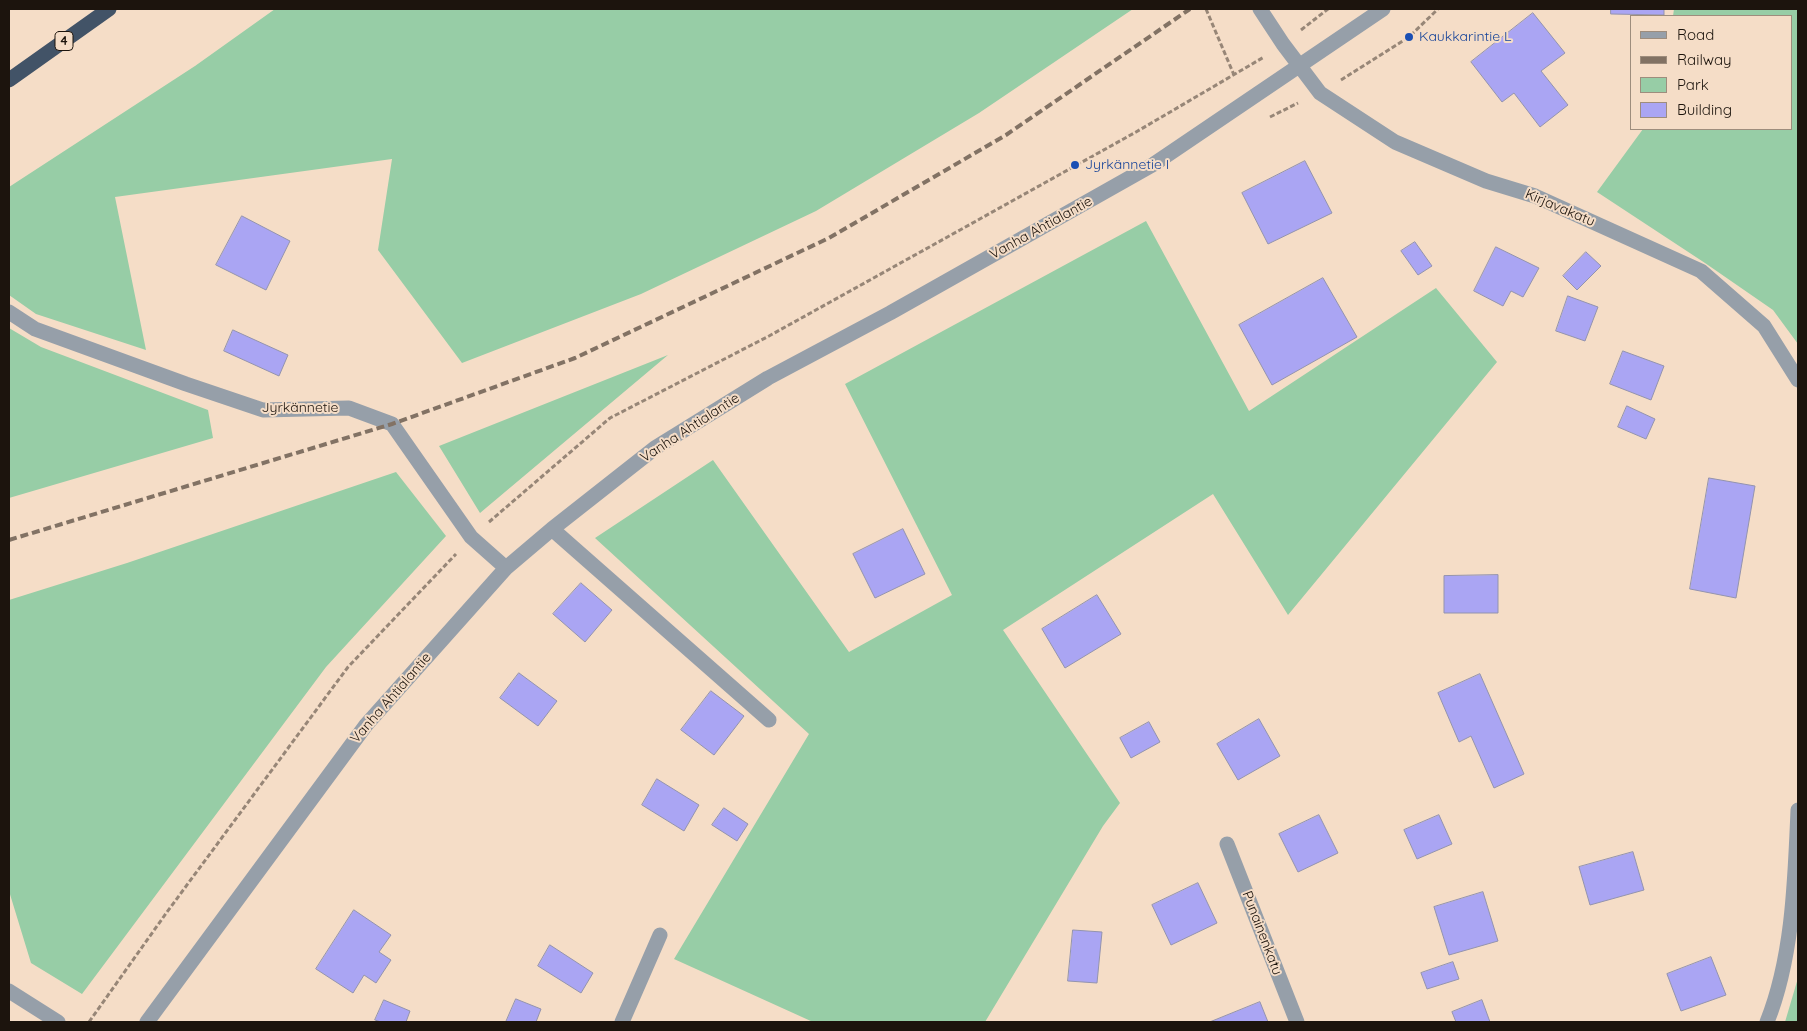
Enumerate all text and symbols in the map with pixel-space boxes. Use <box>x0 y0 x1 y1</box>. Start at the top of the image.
legend <box>1630 15 1792 130</box>
text: Road <box>1677 25 1714 44</box>
place label: Kaukkarintie L <box>1419 29 1511 45</box>
road number: 4 <box>55 31 73 50</box>
marker: Kaukkarintie L <box>1403 31 1415 43</box>
text: Railway <box>1677 50 1732 69</box>
text: Park <box>1677 75 1709 94</box>
text: Building <box>1677 100 1732 119</box>
place label: Jyrkännetie I <box>1085 157 1169 173</box>
marker: Jyrkännetie I <box>1069 159 1081 171</box>
street label: Kirjavakatu <box>1523 186 1597 230</box>
street label: Vanha Ahtialantie <box>987 193 1095 263</box>
street label: Vanha Ahtialantie <box>637 390 743 466</box>
street label: Jyrkännetie <box>261 400 339 416</box>
street label: Vanha Ahtialantie <box>347 649 435 747</box>
street label: Punainenkatu <box>1238 889 1286 977</box>

